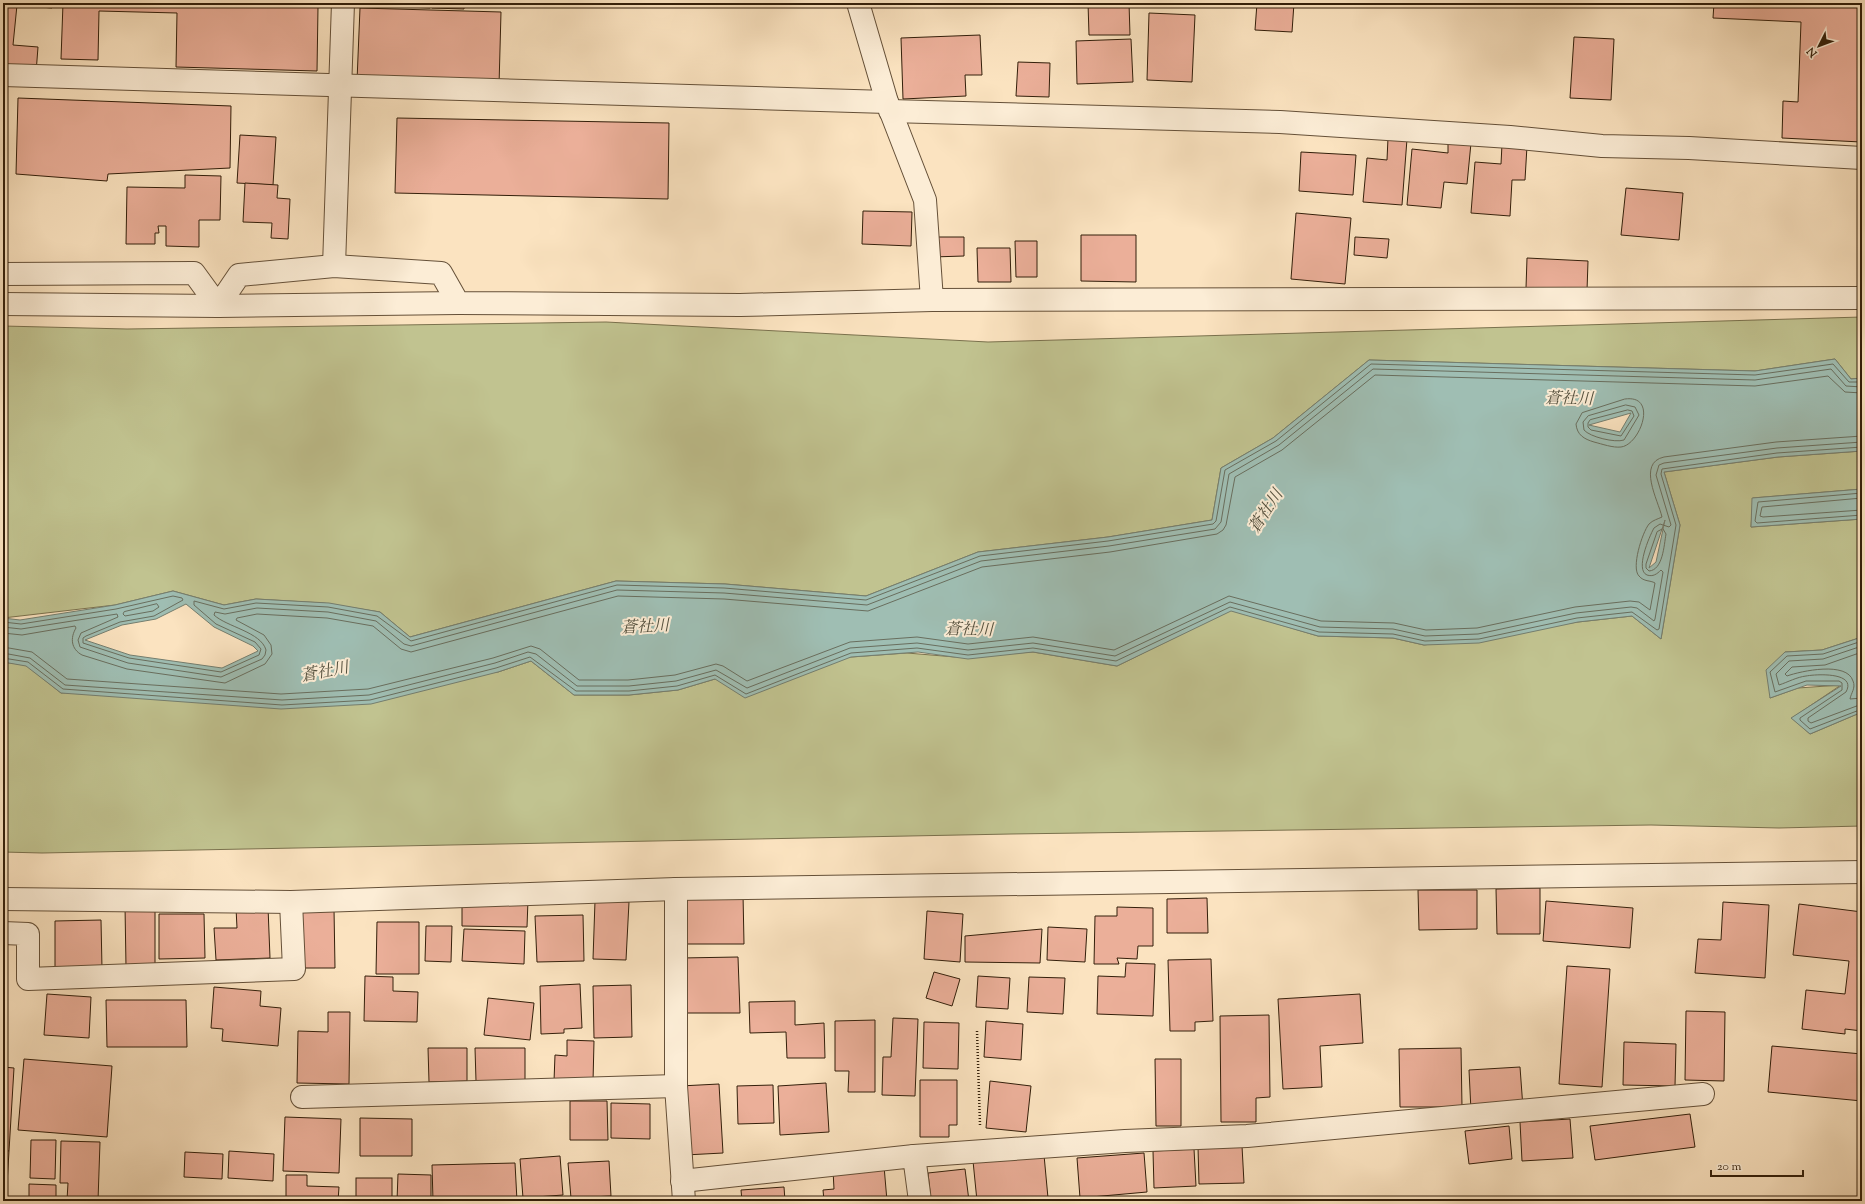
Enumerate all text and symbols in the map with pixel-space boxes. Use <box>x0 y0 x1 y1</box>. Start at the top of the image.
north arrow <box>1799 26 1839 66</box>
text: N <box>1803 43 1822 61</box>
water label: 蒼社川 <box>1545 388 1595 412</box>
water label: 蒼社川 <box>1244 484 1291 538</box>
water label: 蒼社川 <box>620 615 672 641</box>
water label: 蒼社川 <box>945 619 995 643</box>
water label: 蒼社川 <box>299 657 353 689</box>
scale bar <box>1711 1152 1803 1178</box>
text: 20 m <box>1717 1158 1742 1176</box>

